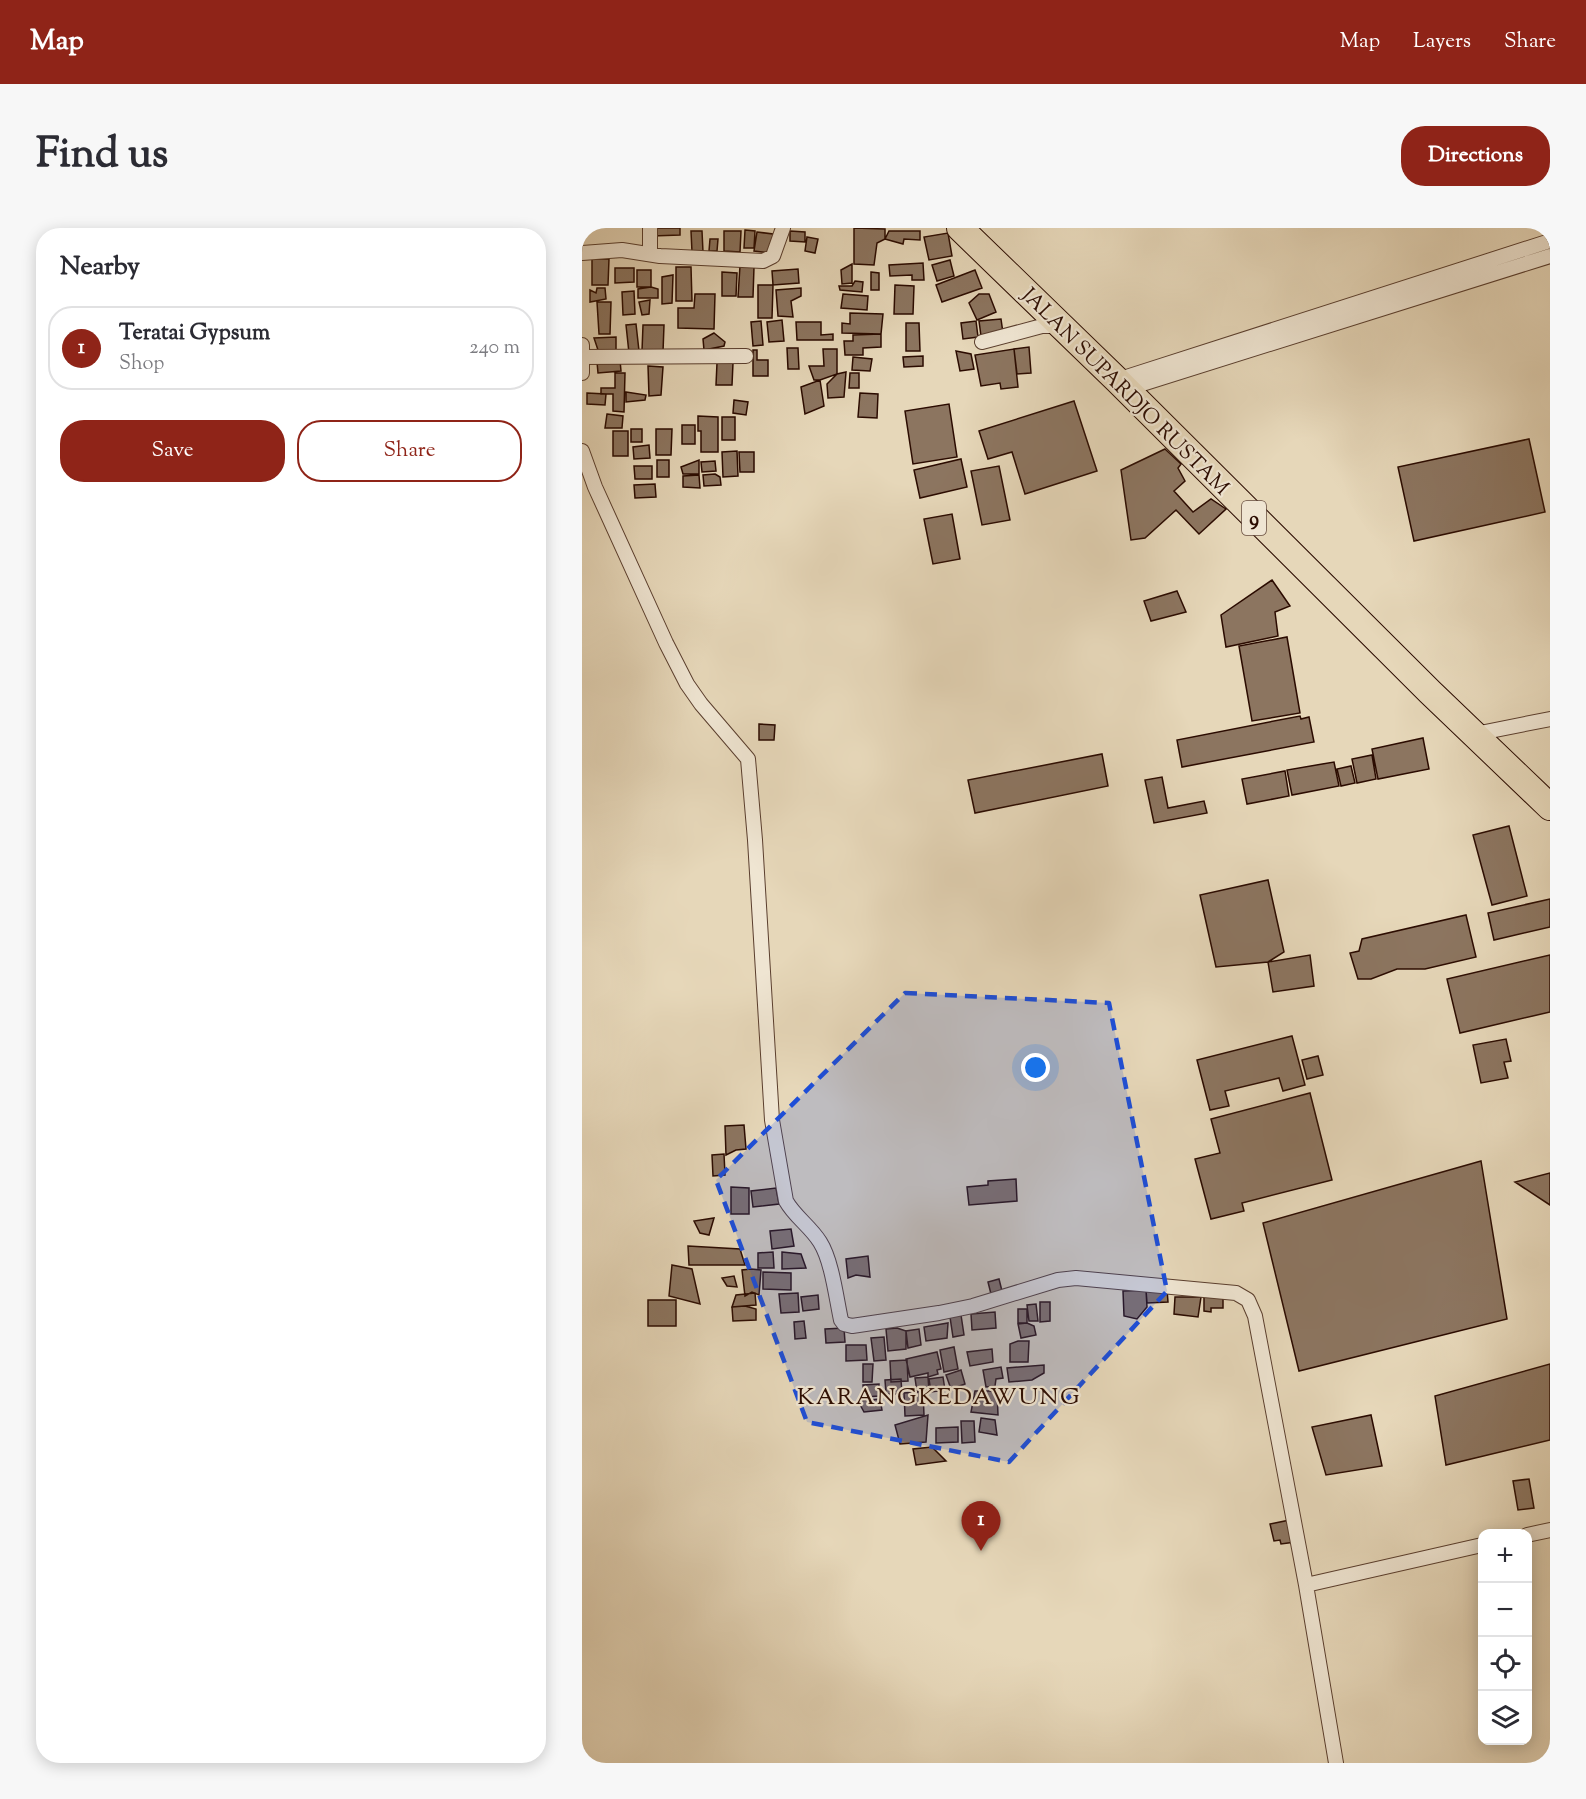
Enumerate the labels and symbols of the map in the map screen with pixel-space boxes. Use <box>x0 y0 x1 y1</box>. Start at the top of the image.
street label: JALAN SUPARDJO RUSTAM <box>1013 281 1235 503</box>
road number: 9 <box>1242 501 1266 535</box>
your location <box>1021 1053 1050 1082</box>
district label: KARANGKEDAWUNG <box>797 1381 1081 1415</box>
pin: 1 <box>962 1502 1000 1551</box>

